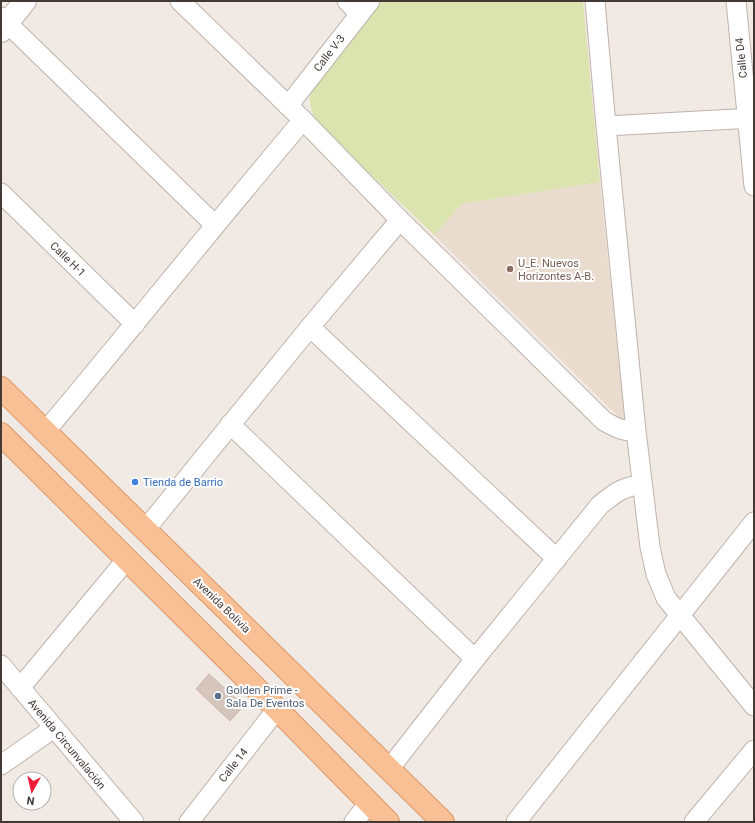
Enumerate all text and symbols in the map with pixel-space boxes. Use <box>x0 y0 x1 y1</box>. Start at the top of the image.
street label: Calle V-3 <box>311 32 348 74</box>
street label: Calle D4 <box>733 37 750 79</box>
street label: Calle H-1 <box>47 239 88 279</box>
place label: U_E. Nuevos Horizontes A-B. <box>518 257 594 283</box>
marker: U_E. Nuevos Horizontes A-B. <box>505 264 515 274</box>
place label: Tienda de Barrio <box>143 476 223 489</box>
marker: Tienda de Barrio <box>130 477 140 487</box>
street label: Avenida Bolivia <box>190 575 253 636</box>
place label: Golden Prime - Sala De Eventos <box>226 684 305 710</box>
marker: Golden Prime - Sala De Eventos <box>213 691 223 701</box>
street label: Avenida Circunvalación <box>25 697 108 792</box>
street label: Calle 14 <box>216 746 251 785</box>
north arrow <box>12 771 52 811</box>
text: N <box>26 793 35 807</box>

